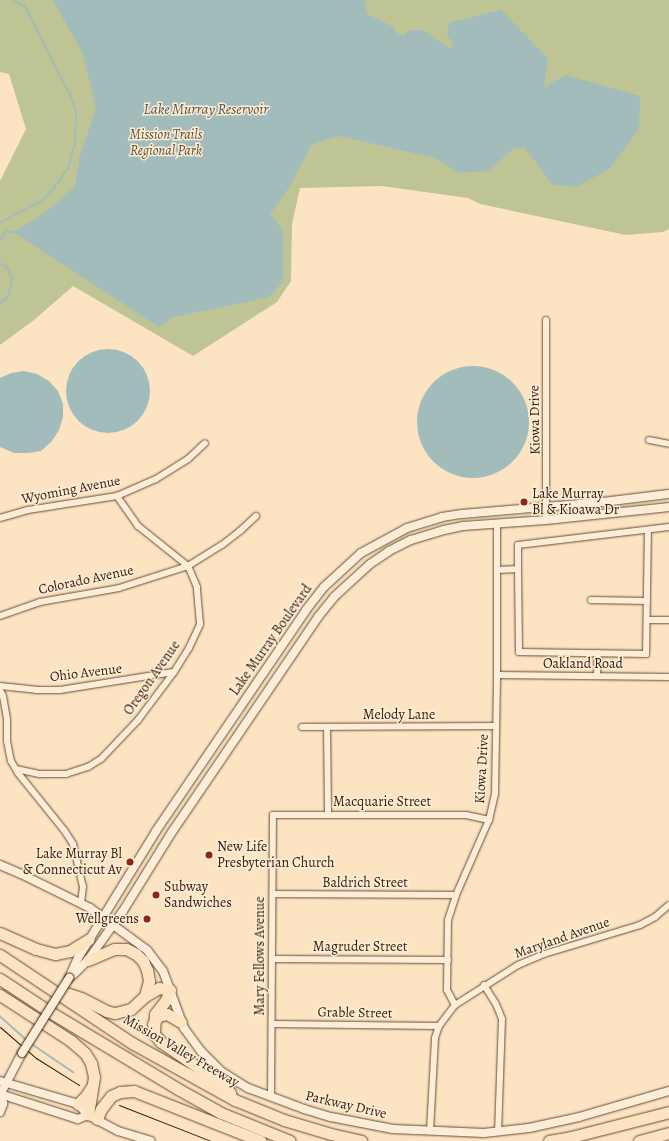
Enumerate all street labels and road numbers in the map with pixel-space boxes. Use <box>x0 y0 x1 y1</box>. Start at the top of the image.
street label: Kiowa Drive <box>526 385 544 455</box>
street label: Wyoming Avenue <box>20 472 122 508</box>
street label: Colorado Avenue <box>37 562 135 598</box>
street label: Lake Murray Boulevard <box>226 581 316 699</box>
street label: Oregon Avenue <box>120 637 184 719</box>
street label: Oakland Road <box>543 656 623 672</box>
street label: Ohio Avenue <box>49 660 123 686</box>
street label: Melody Lane <box>363 707 435 723</box>
street label: Kiowa Drive <box>472 734 492 804</box>
street label: Macquarie Street <box>333 794 431 810</box>
street label: Baldrich Street <box>322 875 408 891</box>
street label: Mary Fellows Avenue <box>252 896 268 1016</box>
street label: Maryland Avenue <box>512 914 612 962</box>
street label: Magruder Street <box>313 939 407 955</box>
street label: Grable Street <box>317 1004 393 1022</box>
street label: Mission Valley Freeway <box>120 1011 242 1091</box>
street label: Parkway Drive <box>304 1088 388 1122</box>

